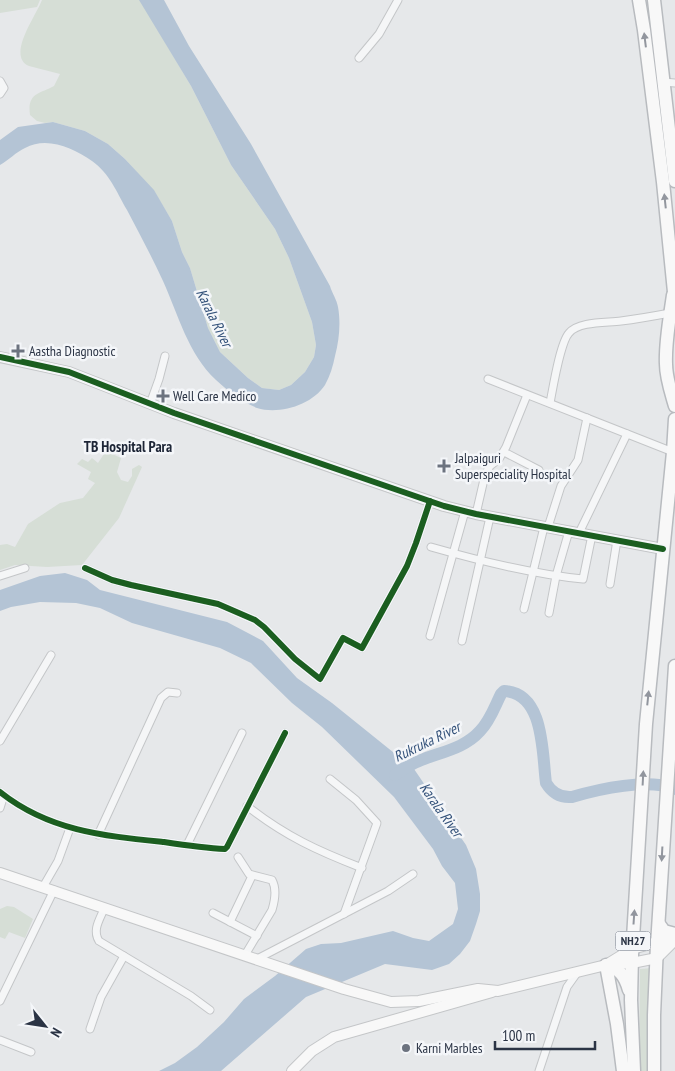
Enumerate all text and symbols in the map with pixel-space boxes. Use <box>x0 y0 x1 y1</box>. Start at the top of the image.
one-way arrow <box>641 32 649 48</box>
one-way arrow <box>661 193 669 209</box>
water label: Karala River <box>192 286 238 352</box>
place label: Aastha Diagnostic <box>29 342 115 360</box>
marker: Aastha Diagnostic <box>11 344 25 358</box>
place label: Well Care Medico <box>173 387 256 405</box>
marker: Well Care Medico <box>157 390 169 402</box>
district label: TB Hospital Para <box>84 437 172 456</box>
place label: Jalpaiguri Superspeciality Hospital <box>454 449 572 483</box>
marker: Jalpaiguri Superspeciality Hospital <box>437 459 451 473</box>
one-way arrow <box>645 689 653 705</box>
water label: Rukruka River <box>390 716 465 766</box>
one-way arrow <box>639 770 647 786</box>
water label: Karala River <box>416 779 468 842</box>
one-way arrow <box>658 847 666 863</box>
one-way arrow <box>631 909 639 925</box>
road number: NH27 <box>616 931 650 950</box>
north arrow <box>20 1001 70 1051</box>
scale bar <box>495 1018 595 1050</box>
text: N <box>47 1025 66 1040</box>
text: 100 m <box>502 1026 535 1045</box>
place label: Karni Marbles <box>416 1039 483 1057</box>
marker: Karni Marbles <box>400 1042 412 1054</box>

